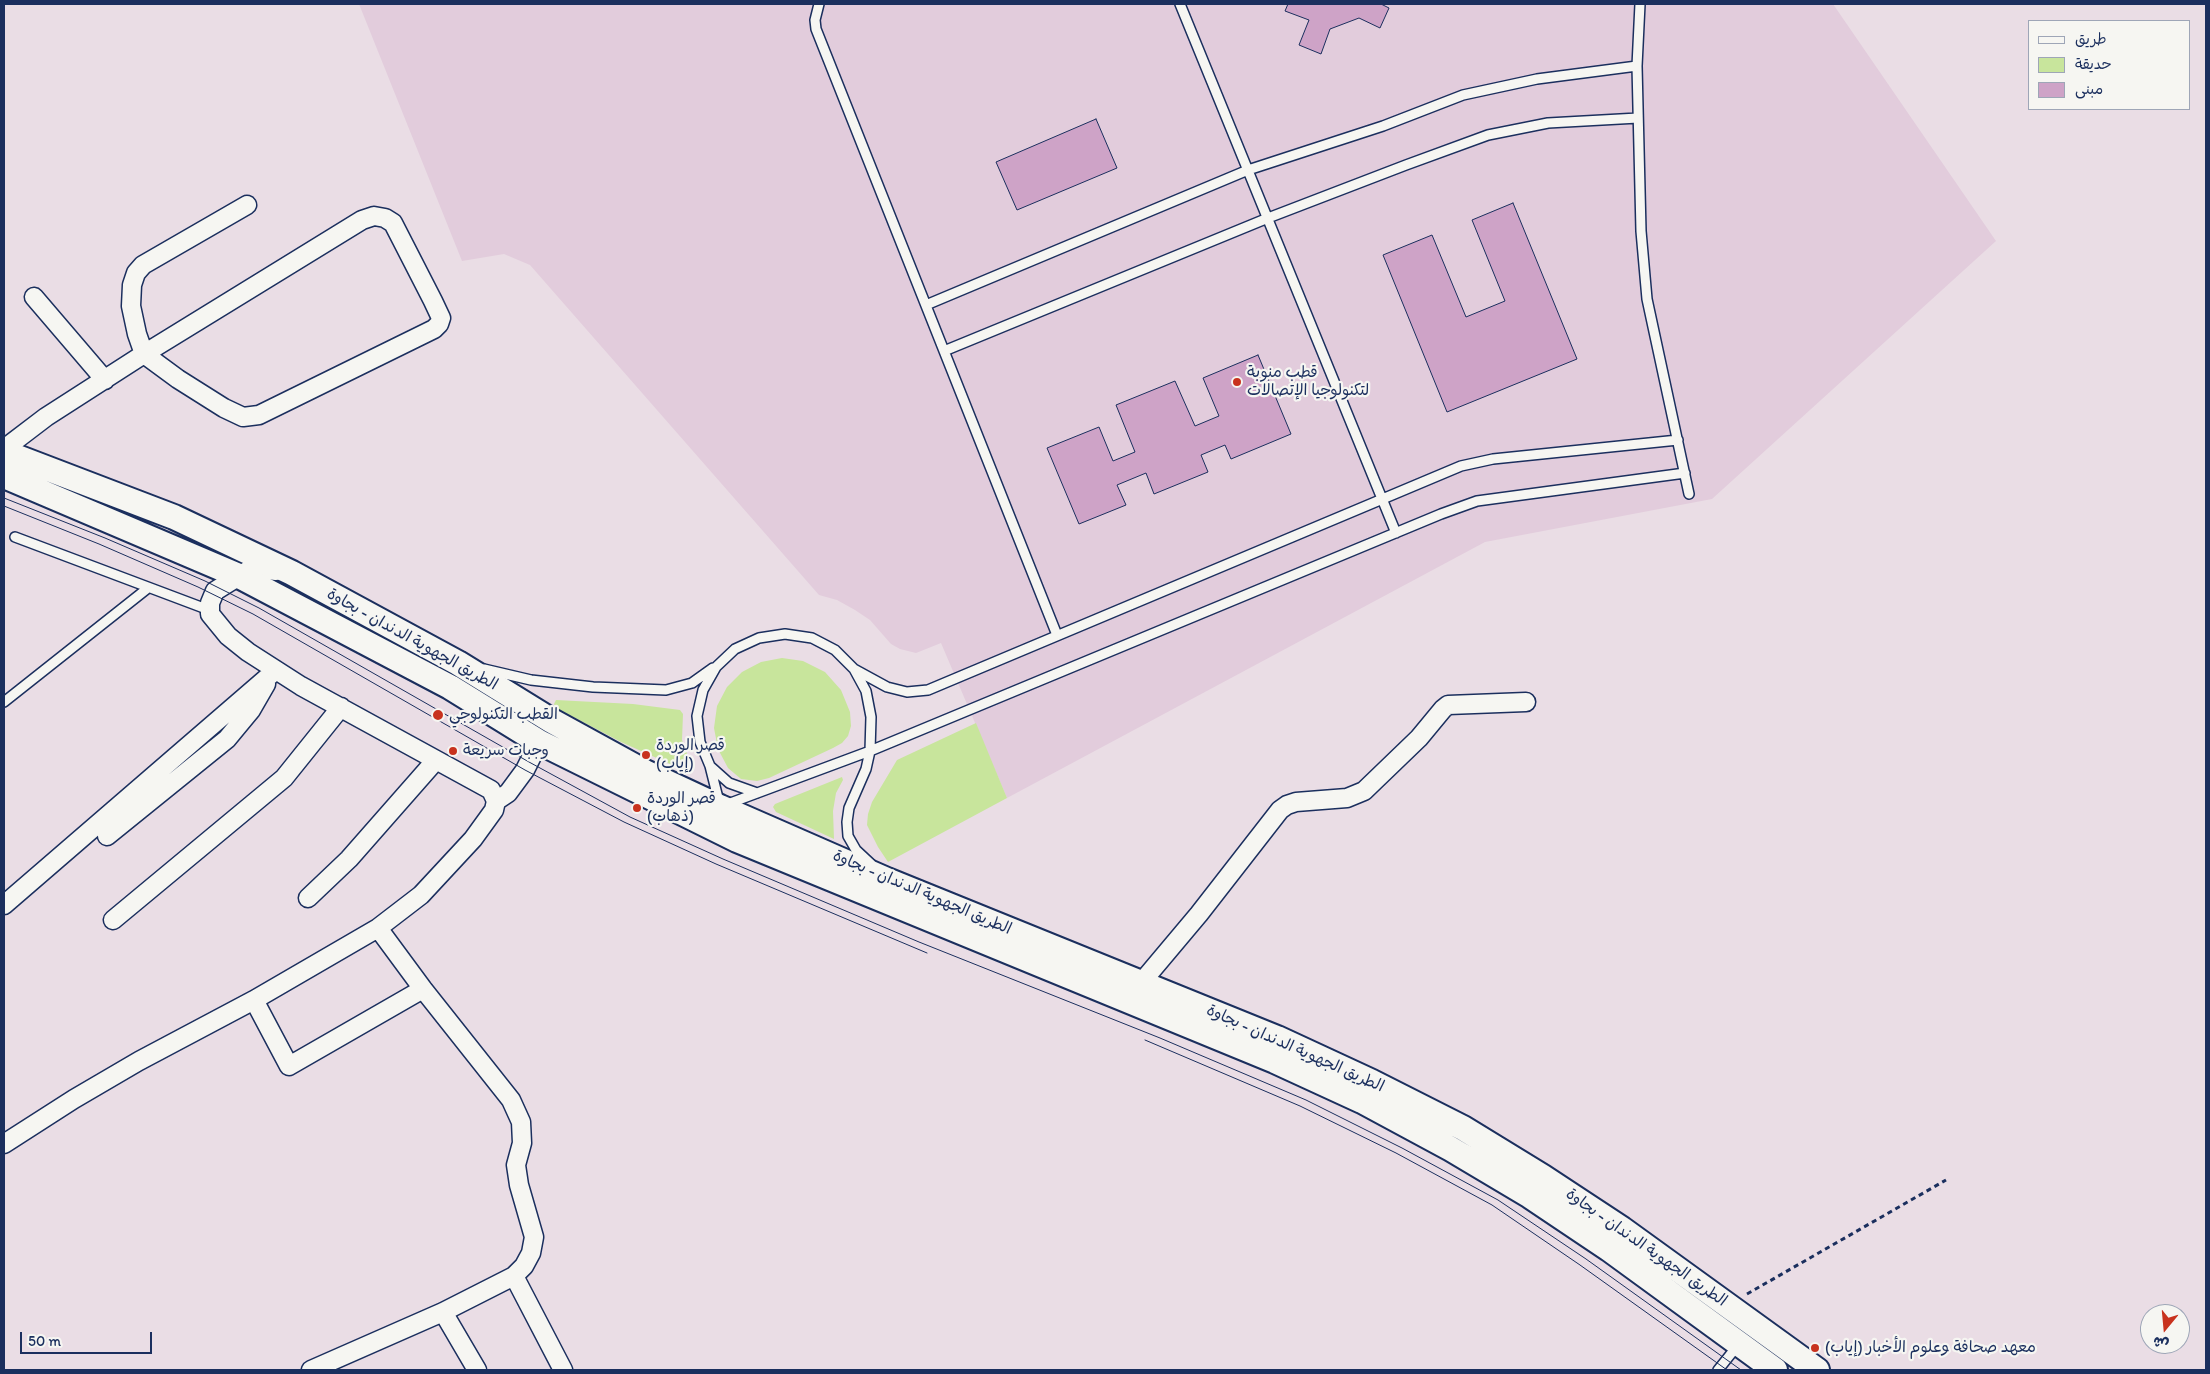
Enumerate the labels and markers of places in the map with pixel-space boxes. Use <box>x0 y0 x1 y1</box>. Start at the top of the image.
place label: قطب منوبة لتكنولوجيا الإتصالات <box>1247 363 1369 401</box>
marker: قطب منوبة لتكنولوجيا الإتصالات <box>1231 376 1243 388</box>
place label: القطب التكنولوجي <box>449 705 558 725</box>
marker: القطب التكنولوجي <box>431 708 445 722</box>
place label: قصر الوردة (إياب) <box>656 736 725 774</box>
place label: وجبات سريعة <box>463 741 549 761</box>
marker: وجبات سريعة <box>447 745 459 757</box>
marker: قصر الوردة (إياب) <box>640 749 652 761</box>
place label: قصر الوردة (ذهاب) <box>647 789 716 827</box>
marker: قصر الوردة (ذهاب) <box>631 802 643 814</box>
place label: معهد صحافة وعلوم الأخبار (إياب) <box>1825 1338 2036 1358</box>
marker: معهد صحافة وعلوم الأخبار (إياب) <box>1809 1342 1821 1354</box>

